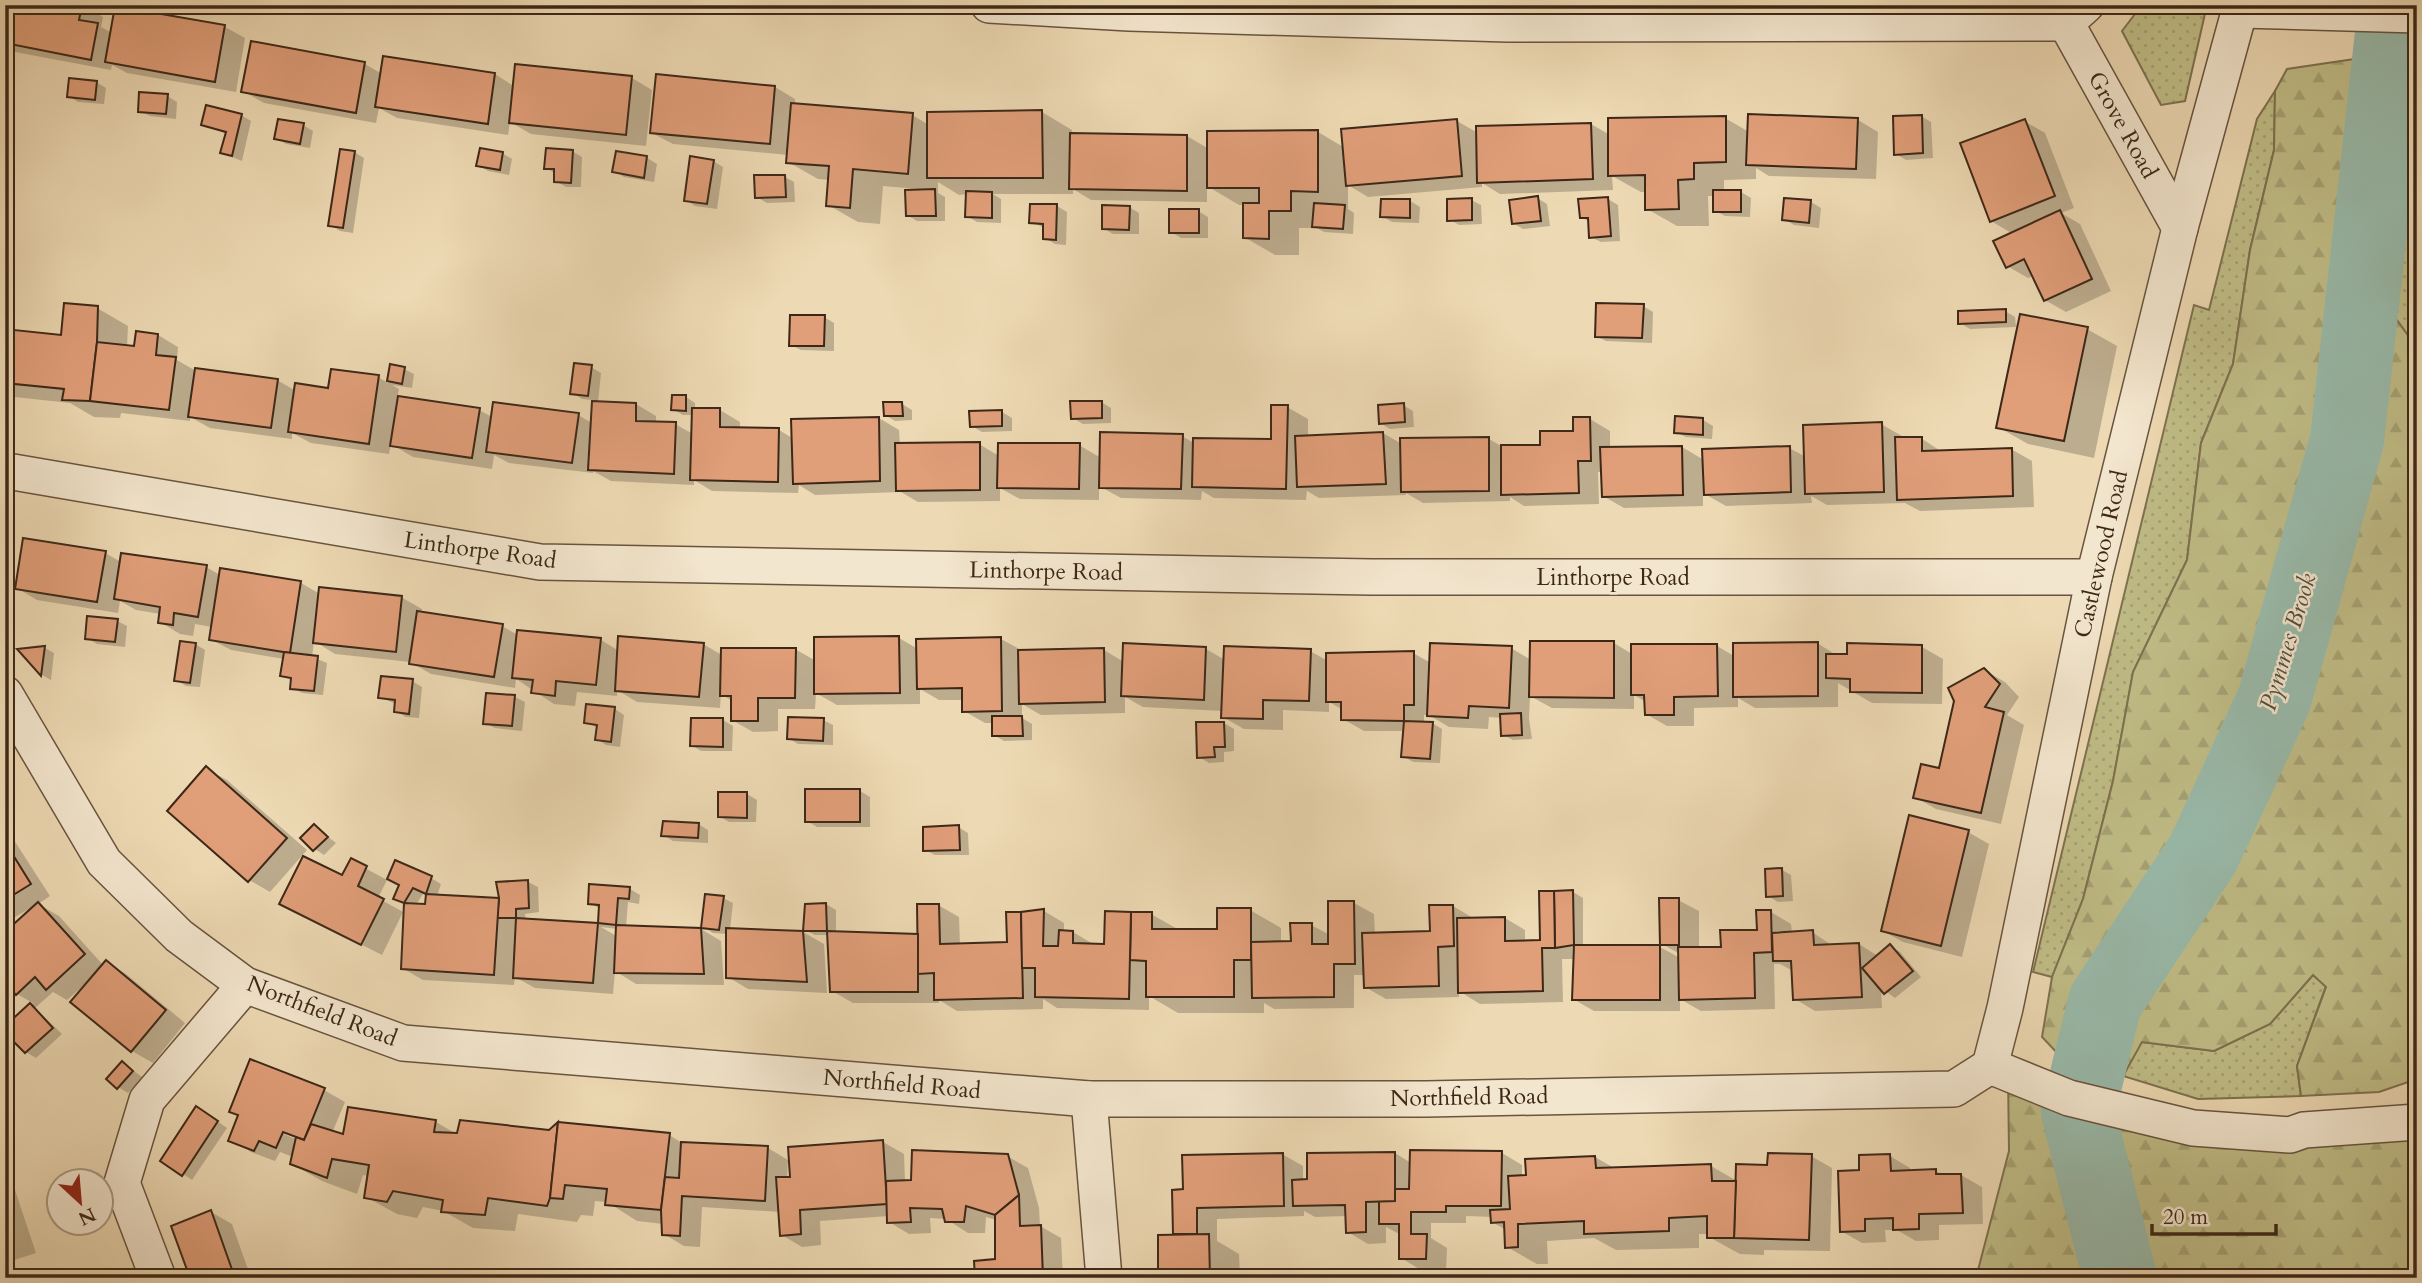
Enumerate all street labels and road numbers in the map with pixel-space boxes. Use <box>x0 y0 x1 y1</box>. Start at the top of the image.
street label: Grove Road <box>2081 66 2165 185</box>
street label: Castlewood Road <box>2067 466 2136 641</box>
street label: Linthorpe Road <box>402 524 559 576</box>
street label: Linthorpe Road <box>969 554 1124 588</box>
street label: Linthorpe Road <box>1536 562 1691 593</box>
street label: Northfield Road <box>242 968 402 1054</box>
street label: Northfield Road <box>822 1062 983 1106</box>
street label: Northfield Road <box>1389 1080 1549 1114</box>

